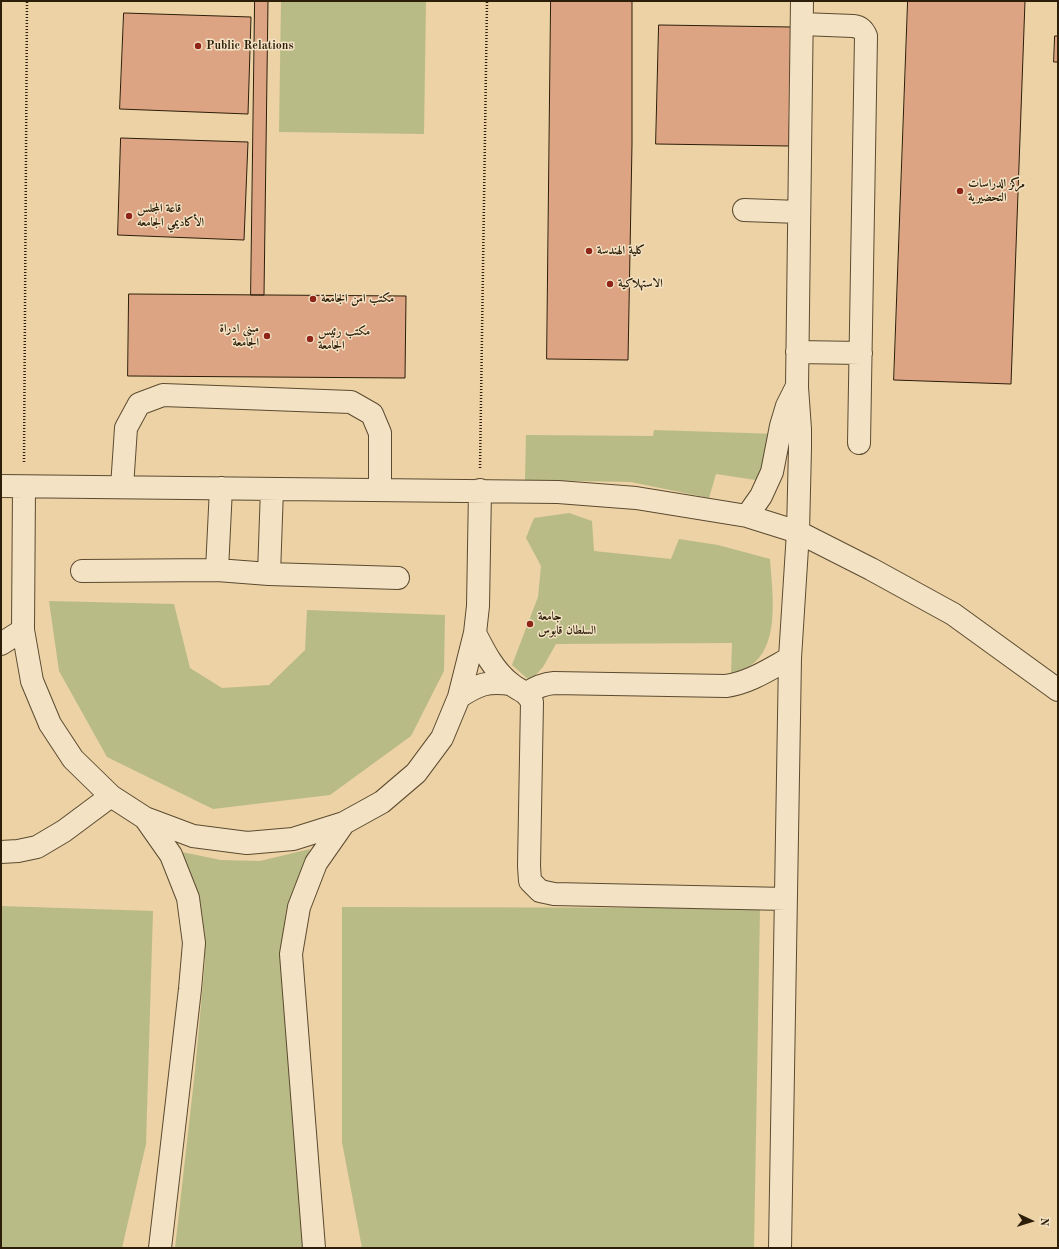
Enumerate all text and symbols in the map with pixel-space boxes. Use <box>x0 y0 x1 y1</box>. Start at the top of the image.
place label: Public Relations <box>206 39 294 53</box>
marker: Public Relations <box>193 41 203 51</box>
place label: مركز الدراسات التحضيرية <box>968 177 1025 205</box>
marker: مركز الدراسات التحضيرية <box>955 186 965 196</box>
place label: قاعة المجلس الأكاديمي الجامعه <box>137 202 204 230</box>
marker: قاعة المجلس الأكاديمي الجامعه <box>124 211 134 221</box>
place label: كلية الهندسة <box>597 244 645 258</box>
marker: كلية الهندسة <box>584 246 594 256</box>
place label: الاستهلاكية <box>618 277 663 291</box>
marker: الاستهلاكية <box>605 279 615 289</box>
place label: مكتب امن الجامعة <box>321 292 394 306</box>
marker: مكتب امن الجامعة <box>308 294 318 304</box>
place label: مبنى ادراة الجامعة <box>219 322 259 350</box>
place label: مكتب رئيس الجامعة <box>318 325 370 353</box>
marker: مبنى ادراة الجامعة <box>262 331 272 341</box>
marker: مكتب رئيس الجامعة <box>305 334 315 344</box>
place label: جامعة السلطان قابوس <box>538 610 596 638</box>
marker: جامعة السلطان قابوس <box>525 619 535 629</box>
north arrow <box>1011 1201 1051 1241</box>
text: N <box>1038 1217 1049 1226</box>

